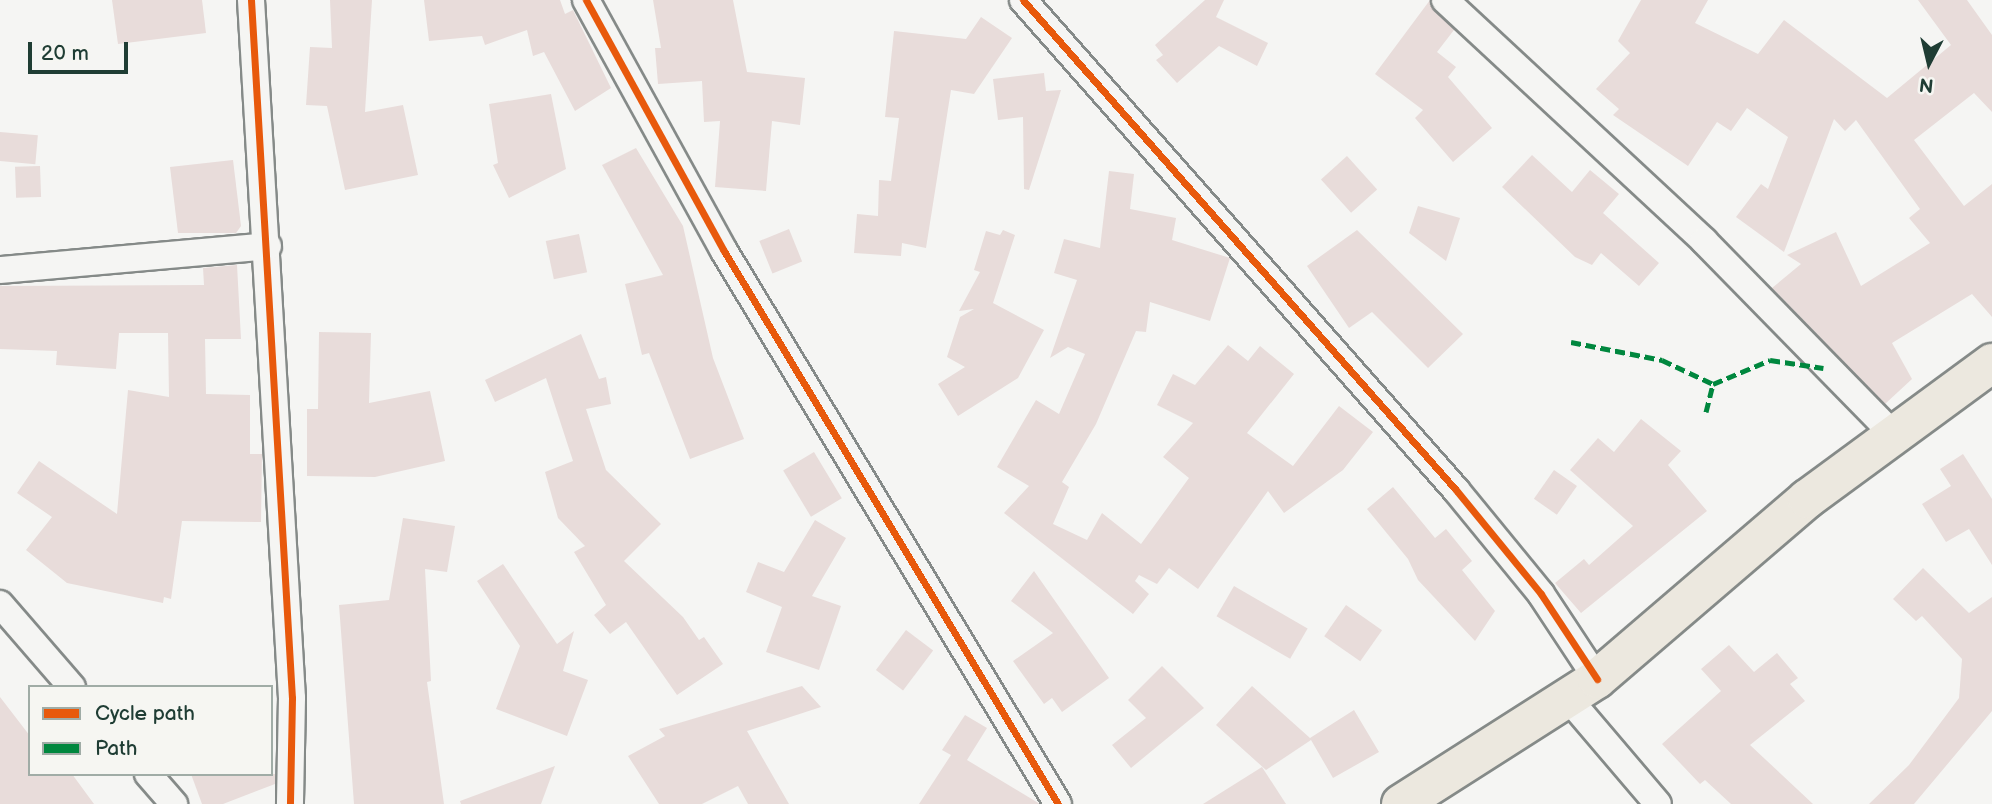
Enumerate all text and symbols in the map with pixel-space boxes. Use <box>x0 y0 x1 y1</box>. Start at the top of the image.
scale bar <box>32 28 131 72</box>
north arrow <box>1894 28 1964 98</box>
text: 20 m <box>41 41 89 66</box>
text: N <box>1918 72 1935 97</box>
legend <box>28 685 273 776</box>
text: Cycle path <box>95 701 195 726</box>
text: Path <box>95 736 137 761</box>

